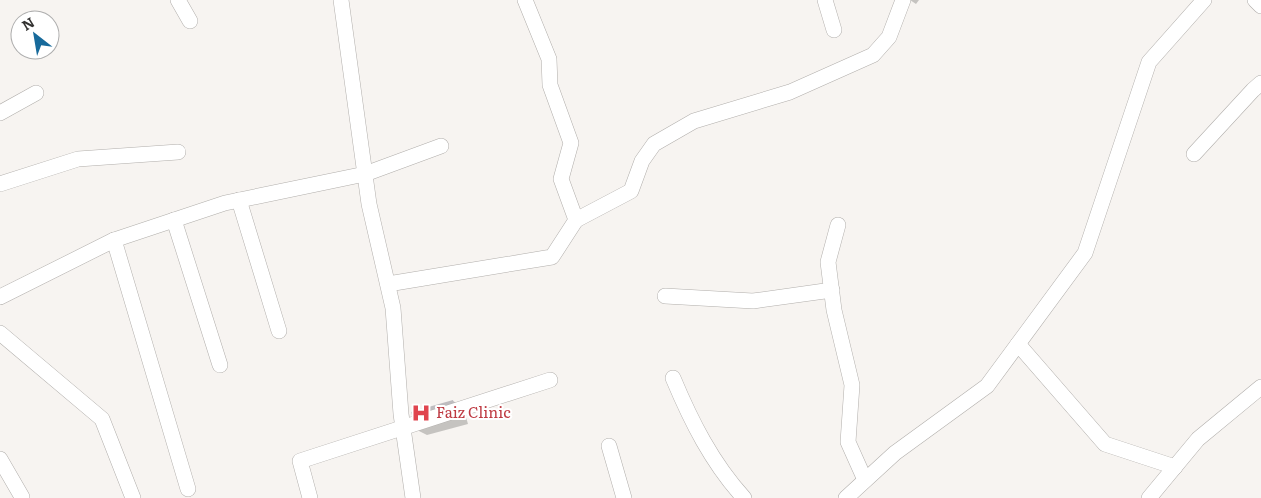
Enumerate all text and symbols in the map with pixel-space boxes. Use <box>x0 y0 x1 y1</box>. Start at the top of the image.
north arrow <box>10 10 60 60</box>
text: N <box>18 11 38 35</box>
place label: Faiz Clinic <box>436 400 511 423</box>
hospital icon: Faiz Clinic <box>410 402 432 424</box>

